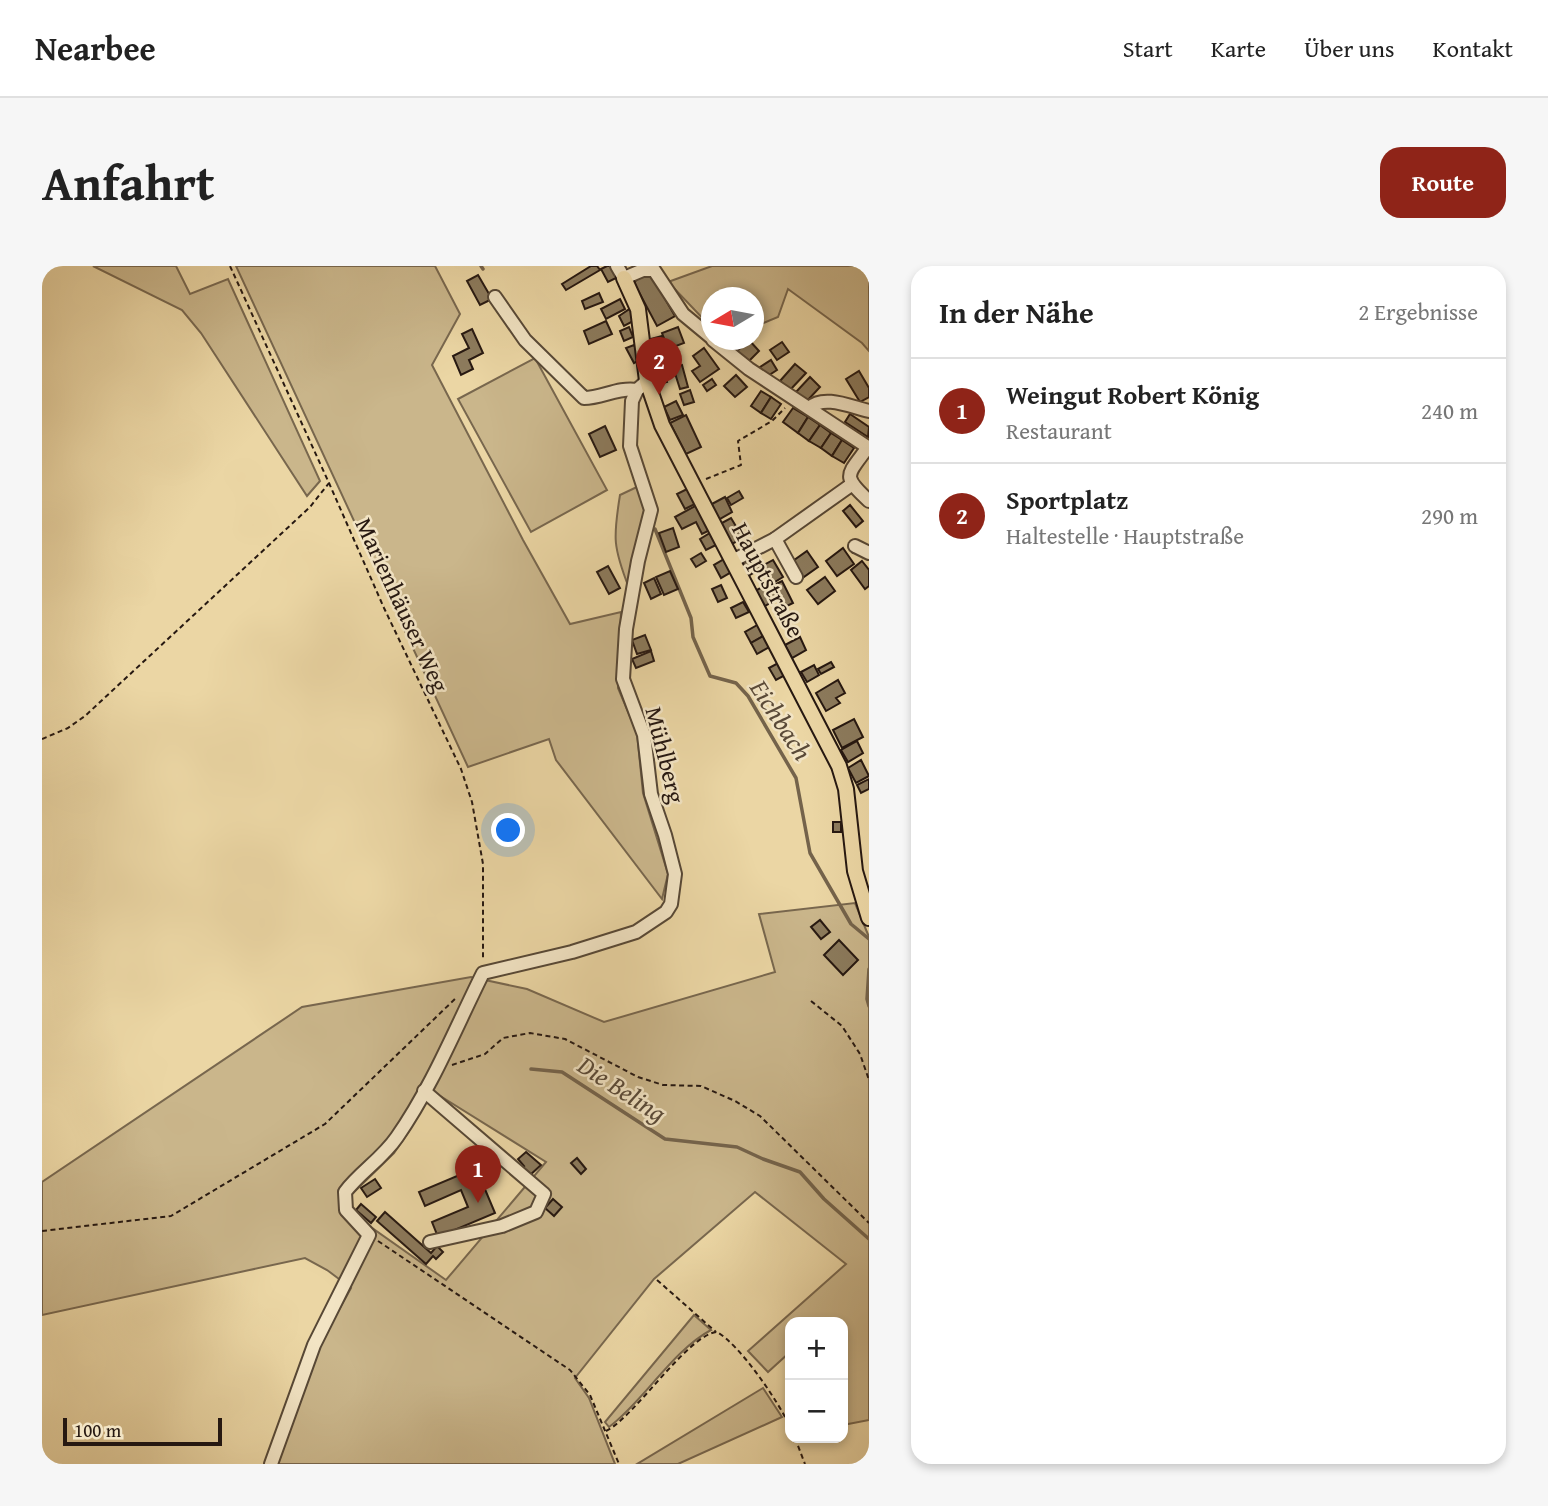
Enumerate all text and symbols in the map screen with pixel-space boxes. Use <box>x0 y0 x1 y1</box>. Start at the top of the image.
text: Nearbee <box>35 24 156 72</box>
text: Start <box>1123 31 1173 66</box>
text: Karte <box>1211 31 1266 66</box>
text: Über uns <box>1304 31 1395 66</box>
text: Kontakt <box>1433 31 1513 66</box>
text: Anfahrt <box>42 146 215 218</box>
button: Route <box>1380 147 1506 218</box>
north arrow <box>701 287 764 350</box>
text: In der Nähe <box>939 290 1094 334</box>
text: 2 Ergebnisse <box>1358 295 1478 328</box>
pin: 2 <box>636 337 682 395</box>
text: Weingut Robert König <box>1006 375 1259 414</box>
text: 1 <box>956 394 968 427</box>
text: 240 m <box>1421 394 1478 427</box>
text: Restaurant <box>1006 414 1112 447</box>
text: Sportplatz <box>1006 480 1128 519</box>
text: 2 <box>956 499 968 532</box>
text: 290 m <box>1421 499 1478 532</box>
street label: Marienhäuser Weg <box>347 512 458 698</box>
street label: Hauptstraße <box>723 516 813 644</box>
text: Haltestelle · Hauptstraße <box>1006 519 1244 552</box>
water label: Eichbach <box>740 671 822 768</box>
street label: Mühlberg <box>637 703 694 807</box>
your location <box>491 813 525 847</box>
water label: Die Beling <box>569 1045 674 1132</box>
pin: 1 <box>455 1145 501 1203</box>
map controls <box>785 1317 848 1443</box>
button: + <box>785 1317 848 1380</box>
button: − <box>785 1380 848 1443</box>
scale bar <box>63 1415 222 1447</box>
text: 100 m <box>74 1416 121 1444</box>

